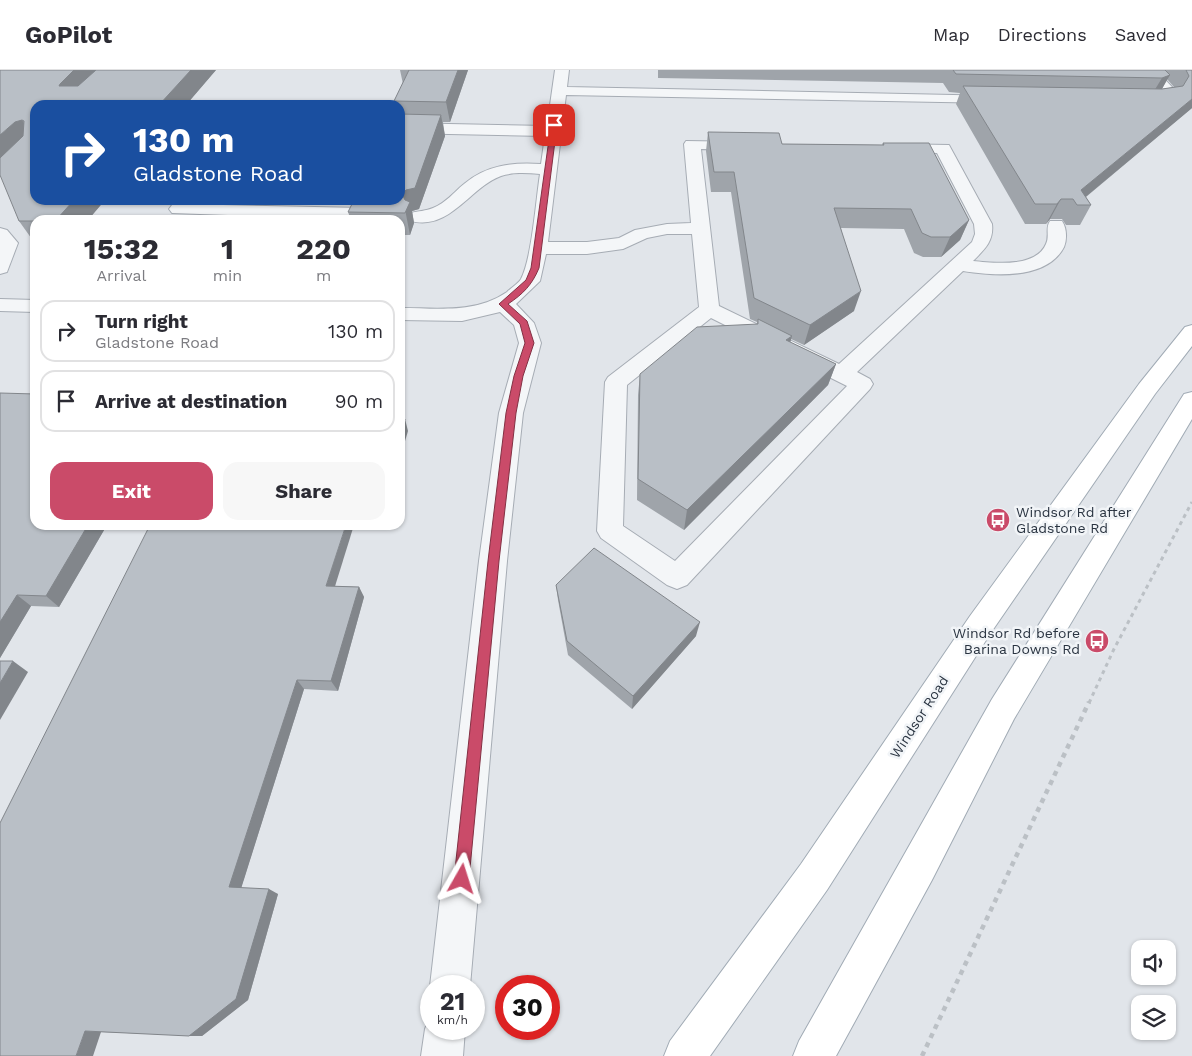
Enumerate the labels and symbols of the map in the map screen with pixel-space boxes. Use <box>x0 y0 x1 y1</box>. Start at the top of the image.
pin <box>533 104 575 146</box>
place label: Windsor Rd after Gladstone Rd <box>1016 504 1132 536</box>
bus stop icon: Windsor Rd after Gladstone Rd <box>985 507 1011 533</box>
place label: Windsor Rd before Barina Downs Rd <box>953 625 1080 657</box>
bus stop icon: Windsor Rd before Barina Downs Rd <box>1084 628 1110 654</box>
street label: Windsor Road <box>886 673 952 761</box>
position arrow <box>435 852 487 904</box>
speed limit sign: 30 <box>495 975 560 1040</box>

